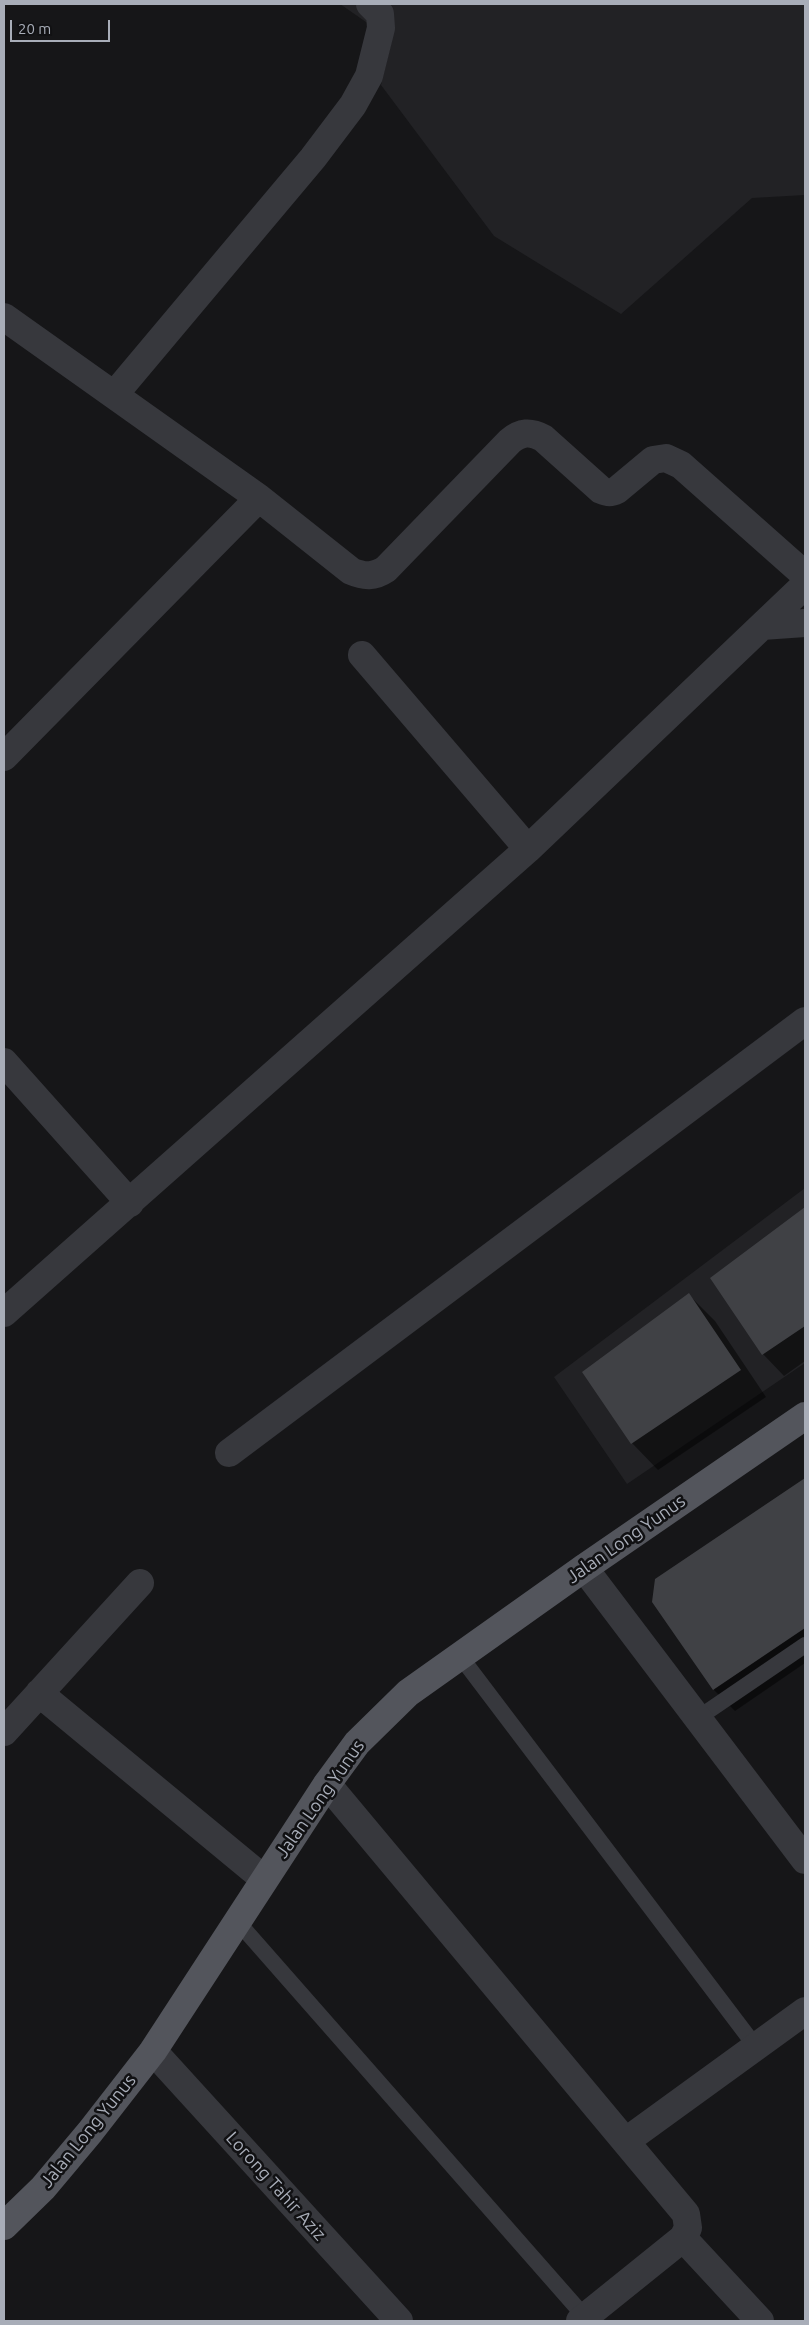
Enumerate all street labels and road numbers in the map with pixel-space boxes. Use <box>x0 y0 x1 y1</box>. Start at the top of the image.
street label: Jalan Long Yunus <box>563 1490 689 1588</box>
street label: Jalan Long Yunus <box>271 1736 369 1862</box>
street label: Jalan Long Yunus <box>36 2070 140 2192</box>
street label: Lorong Tahir Aziz <box>222 2127 330 2245</box>

